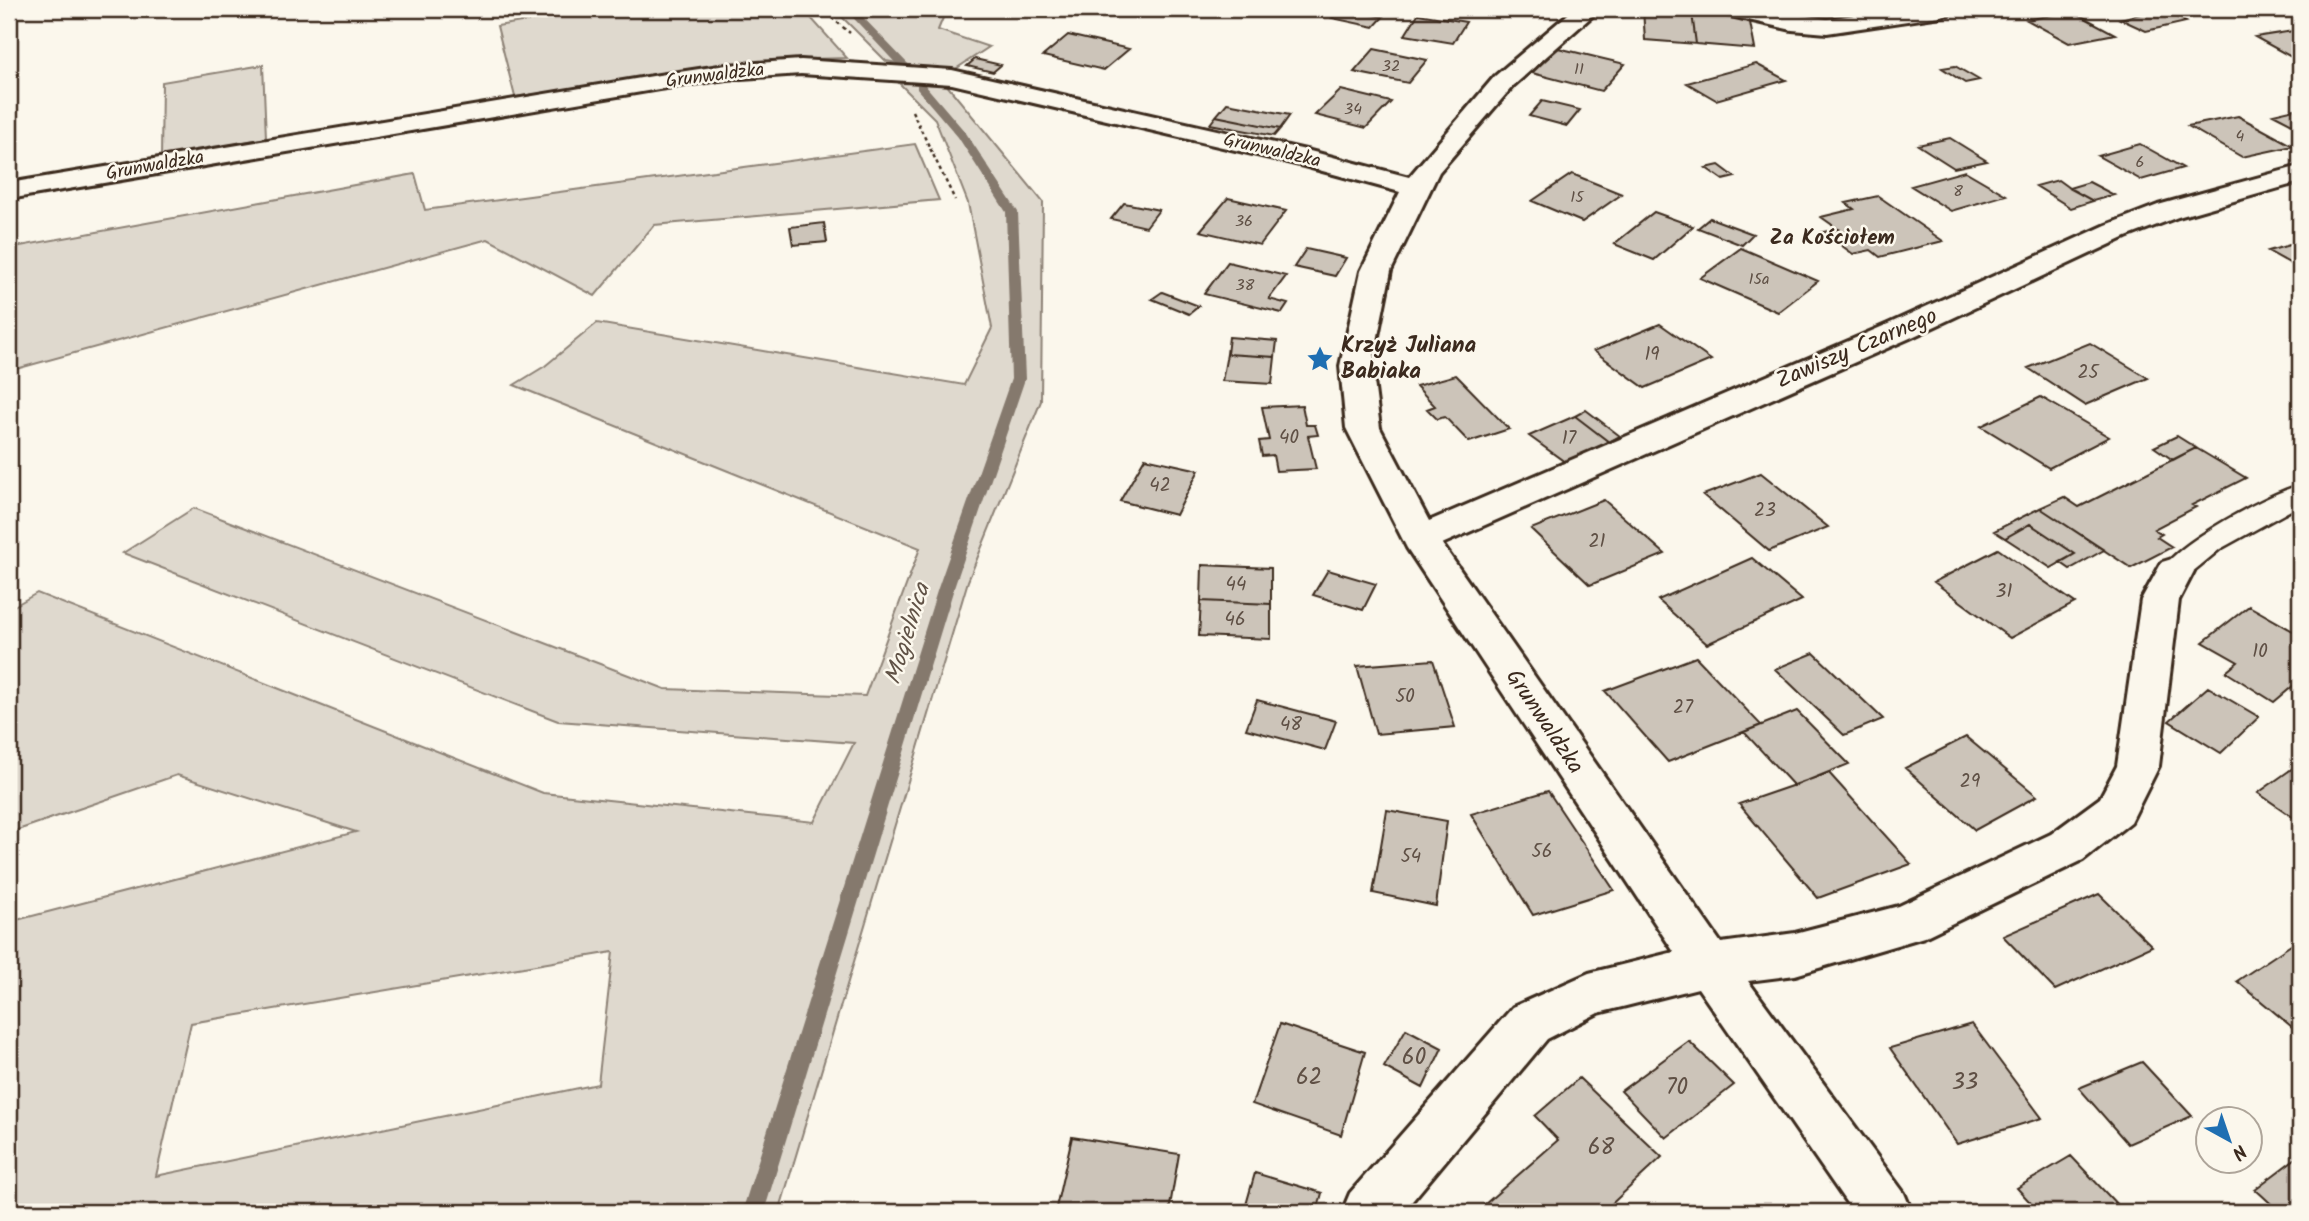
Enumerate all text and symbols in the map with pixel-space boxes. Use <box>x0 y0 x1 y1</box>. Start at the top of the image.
house number: 32 <box>1382 54 1400 79</box>
street label: Grunwaldzka <box>664 55 766 97</box>
house number: 11 <box>1574 57 1584 82</box>
house number: 34 <box>1344 97 1362 122</box>
house number: 4 <box>2236 124 2245 149</box>
street label: Grunwaldzka <box>1220 125 1324 177</box>
street label: Grunwaldzka <box>104 143 206 189</box>
house number: 6 <box>2136 150 2144 175</box>
house number: 8 <box>1953 179 1963 204</box>
house number: 15 <box>1570 185 1585 210</box>
house number: 36 <box>1235 209 1253 234</box>
district label: Za Kościołem <box>1769 222 1895 255</box>
house number: 15a <box>1748 267 1770 292</box>
house number: 38 <box>1236 273 1255 298</box>
street label: Zawiszy Czarnego <box>1771 299 1943 399</box>
place label: Krzyż Juliana Babiaka <box>1341 328 1477 390</box>
house number: 19 <box>1644 340 1660 370</box>
place icon: Krzyż Juliana Babiaka <box>1305 344 1335 374</box>
house number: 25 <box>2077 358 2100 388</box>
house number: 40 <box>1279 423 1299 453</box>
house number: 17 <box>1562 424 1578 454</box>
house number: 42 <box>1149 471 1171 501</box>
house number: 23 <box>1754 496 1776 526</box>
house number: 21 <box>1588 527 1606 557</box>
house number: 44 <box>1226 570 1246 600</box>
water label: Mogielnica <box>874 577 942 689</box>
house number: 31 <box>1996 577 2012 607</box>
house number: 46 <box>1224 605 1246 635</box>
house number: 10 <box>2252 637 2268 667</box>
street label: Grunwaldzka <box>1496 662 1592 782</box>
house number: 50 <box>1395 682 1415 712</box>
house number: 27 <box>1673 693 1694 723</box>
house number: 48 <box>1280 710 1303 740</box>
house number: 29 <box>1960 767 1980 797</box>
house number: 56 <box>1532 837 1552 867</box>
house number: 54 <box>1401 842 1421 872</box>
house number: 60 <box>1402 1040 1426 1076</box>
house number: 62 <box>1296 1060 1322 1096</box>
house number: 33 <box>1952 1065 1978 1101</box>
house number: 70 <box>1666 1070 1688 1106</box>
north arrow <box>2194 1106 2264 1176</box>
house number: 68 <box>1588 1130 1614 1166</box>
text: N <box>2224 1136 2253 1167</box>

